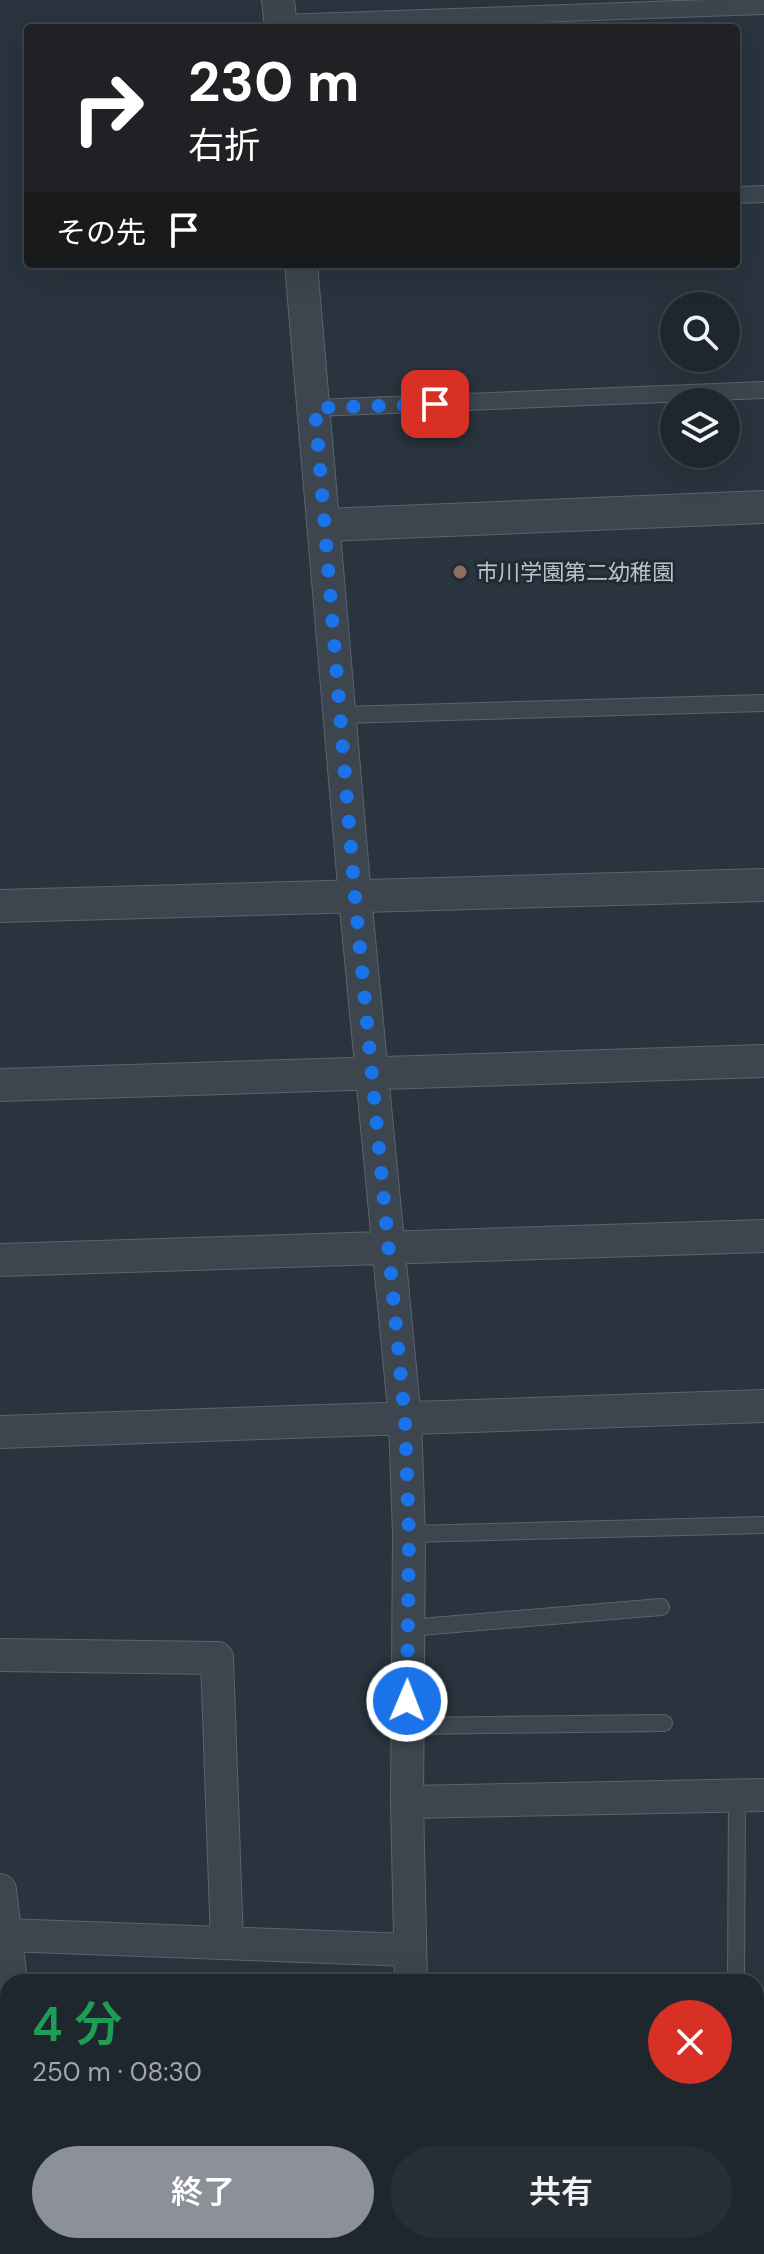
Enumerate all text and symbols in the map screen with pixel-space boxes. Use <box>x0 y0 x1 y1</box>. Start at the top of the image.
text: 230 m <box>188 45 359 118</box>
icon: right <box>56 56 160 160</box>
text: 右折 <box>188 122 260 169</box>
icon: arrive <box>162 208 206 252</box>
text: その先 <box>56 213 146 252</box>
map controls <box>660 292 740 468</box>
button: search <box>660 292 740 372</box>
pin <box>401 370 469 438</box>
icon: arrive <box>413 382 457 426</box>
button: layers <box>660 388 740 468</box>
place label: 市川学園第二幼稚園 <box>476 558 674 587</box>
marker: 市川学園第二幼稚園 <box>451 563 469 581</box>
position arrow <box>365 1659 449 1743</box>
text: 4 分 <box>32 1993 122 2056</box>
button: close <box>648 2000 732 2084</box>
text: 250 m · 08:30 <box>32 2055 202 2089</box>
button: 終了 <box>32 2146 374 2238</box>
button: 共有 <box>390 2146 732 2238</box>

